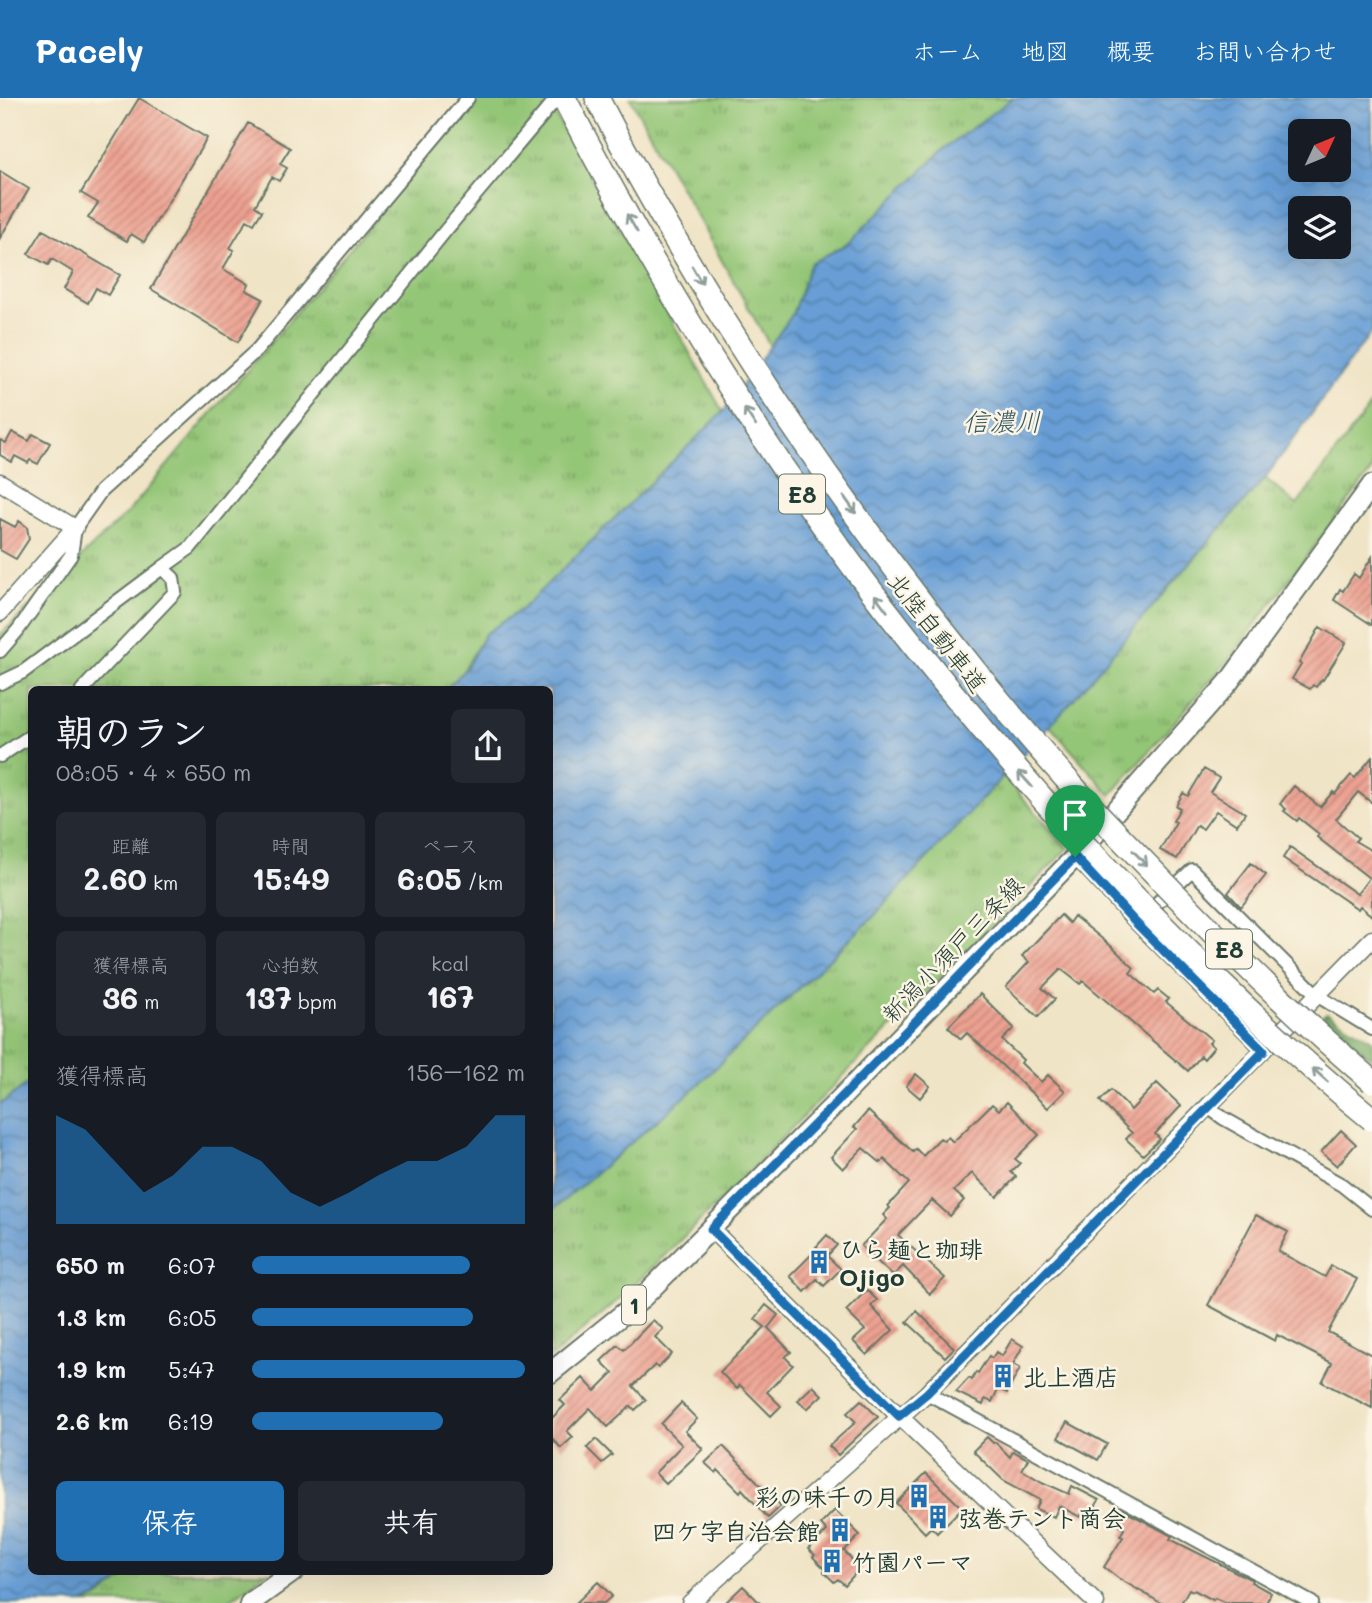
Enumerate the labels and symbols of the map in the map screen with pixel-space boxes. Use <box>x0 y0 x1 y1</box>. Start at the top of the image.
north arrow <box>1288 119 1351 182</box>
one-way arrow <box>625 213 639 233</box>
one-way arrow <box>690 265 704 285</box>
water label: 信濃川 <box>963 404 1041 438</box>
one-way arrow <box>743 408 757 427</box>
road number: E8 <box>779 474 825 514</box>
one-way arrow <box>843 495 857 514</box>
street label: 北陸自動車道 <box>881 566 995 698</box>
one-way arrow <box>874 594 888 613</box>
one-way arrow <box>1017 771 1033 789</box>
pin <box>1045 785 1105 857</box>
one-way arrow <box>1132 849 1148 867</box>
street label: 新潟小須戸三条線 <box>874 869 1030 1029</box>
road number: E8 <box>1206 930 1252 968</box>
one-way arrow <box>1312 1066 1329 1083</box>
place label: ひら麺と珈琲 Ojigo <box>839 1233 983 1292</box>
building icon: ひら麺と珈琲 Ojigo <box>805 1248 833 1276</box>
road number: 1 <box>622 1286 646 1324</box>
place label: 北上酒店 <box>1023 1361 1119 1392</box>
building icon: 北上酒店 <box>989 1362 1017 1390</box>
place label: 彩の味千の月 <box>755 1481 899 1512</box>
building icon: 彩の味千の月 <box>905 1482 933 1510</box>
place label: 弦巻テント商会 <box>958 1502 1126 1533</box>
building icon: 弦巻テント商会 <box>924 1503 952 1531</box>
place label: 四ケ字自治会館 <box>652 1515 820 1546</box>
building icon: 四ケ字自治会館 <box>826 1516 854 1544</box>
place label: 竹園パーマ <box>852 1546 973 1577</box>
building icon: 竹園パーマ <box>818 1547 846 1575</box>

